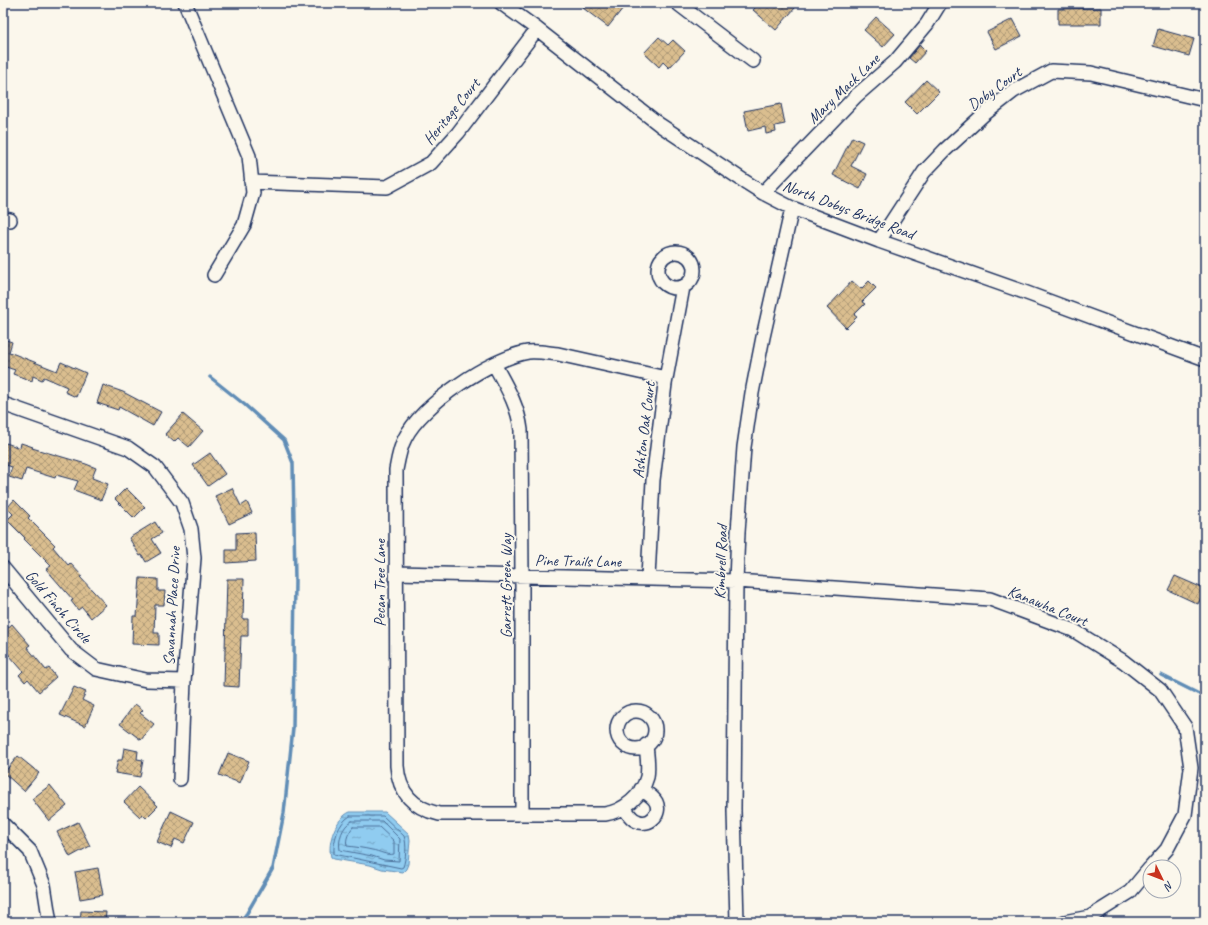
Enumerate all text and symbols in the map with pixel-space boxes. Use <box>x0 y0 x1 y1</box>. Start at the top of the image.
street label: Mary Mack Lane <box>803 48 885 128</box>
street label: Doby Court <box>964 62 1027 115</box>
street label: Heritage Court <box>419 73 486 149</box>
street label: North Dobys Bridge Road <box>780 176 920 245</box>
street label: Ashton Oak Court <box>628 379 660 479</box>
street label: Kimbrell Road <box>710 522 732 600</box>
street label: Garrett Green Way <box>496 532 516 638</box>
street label: Pecan Tree Lane <box>370 538 390 627</box>
street label: Savannah Place Drive <box>159 544 185 666</box>
street label: Pine Trails Lane <box>535 550 623 572</box>
street label: Gold Finch Circle <box>21 566 97 649</box>
street label: Kanawha Court <box>1005 581 1092 632</box>
north arrow <box>1142 859 1182 899</box>
text: N <box>1160 879 1177 895</box>

